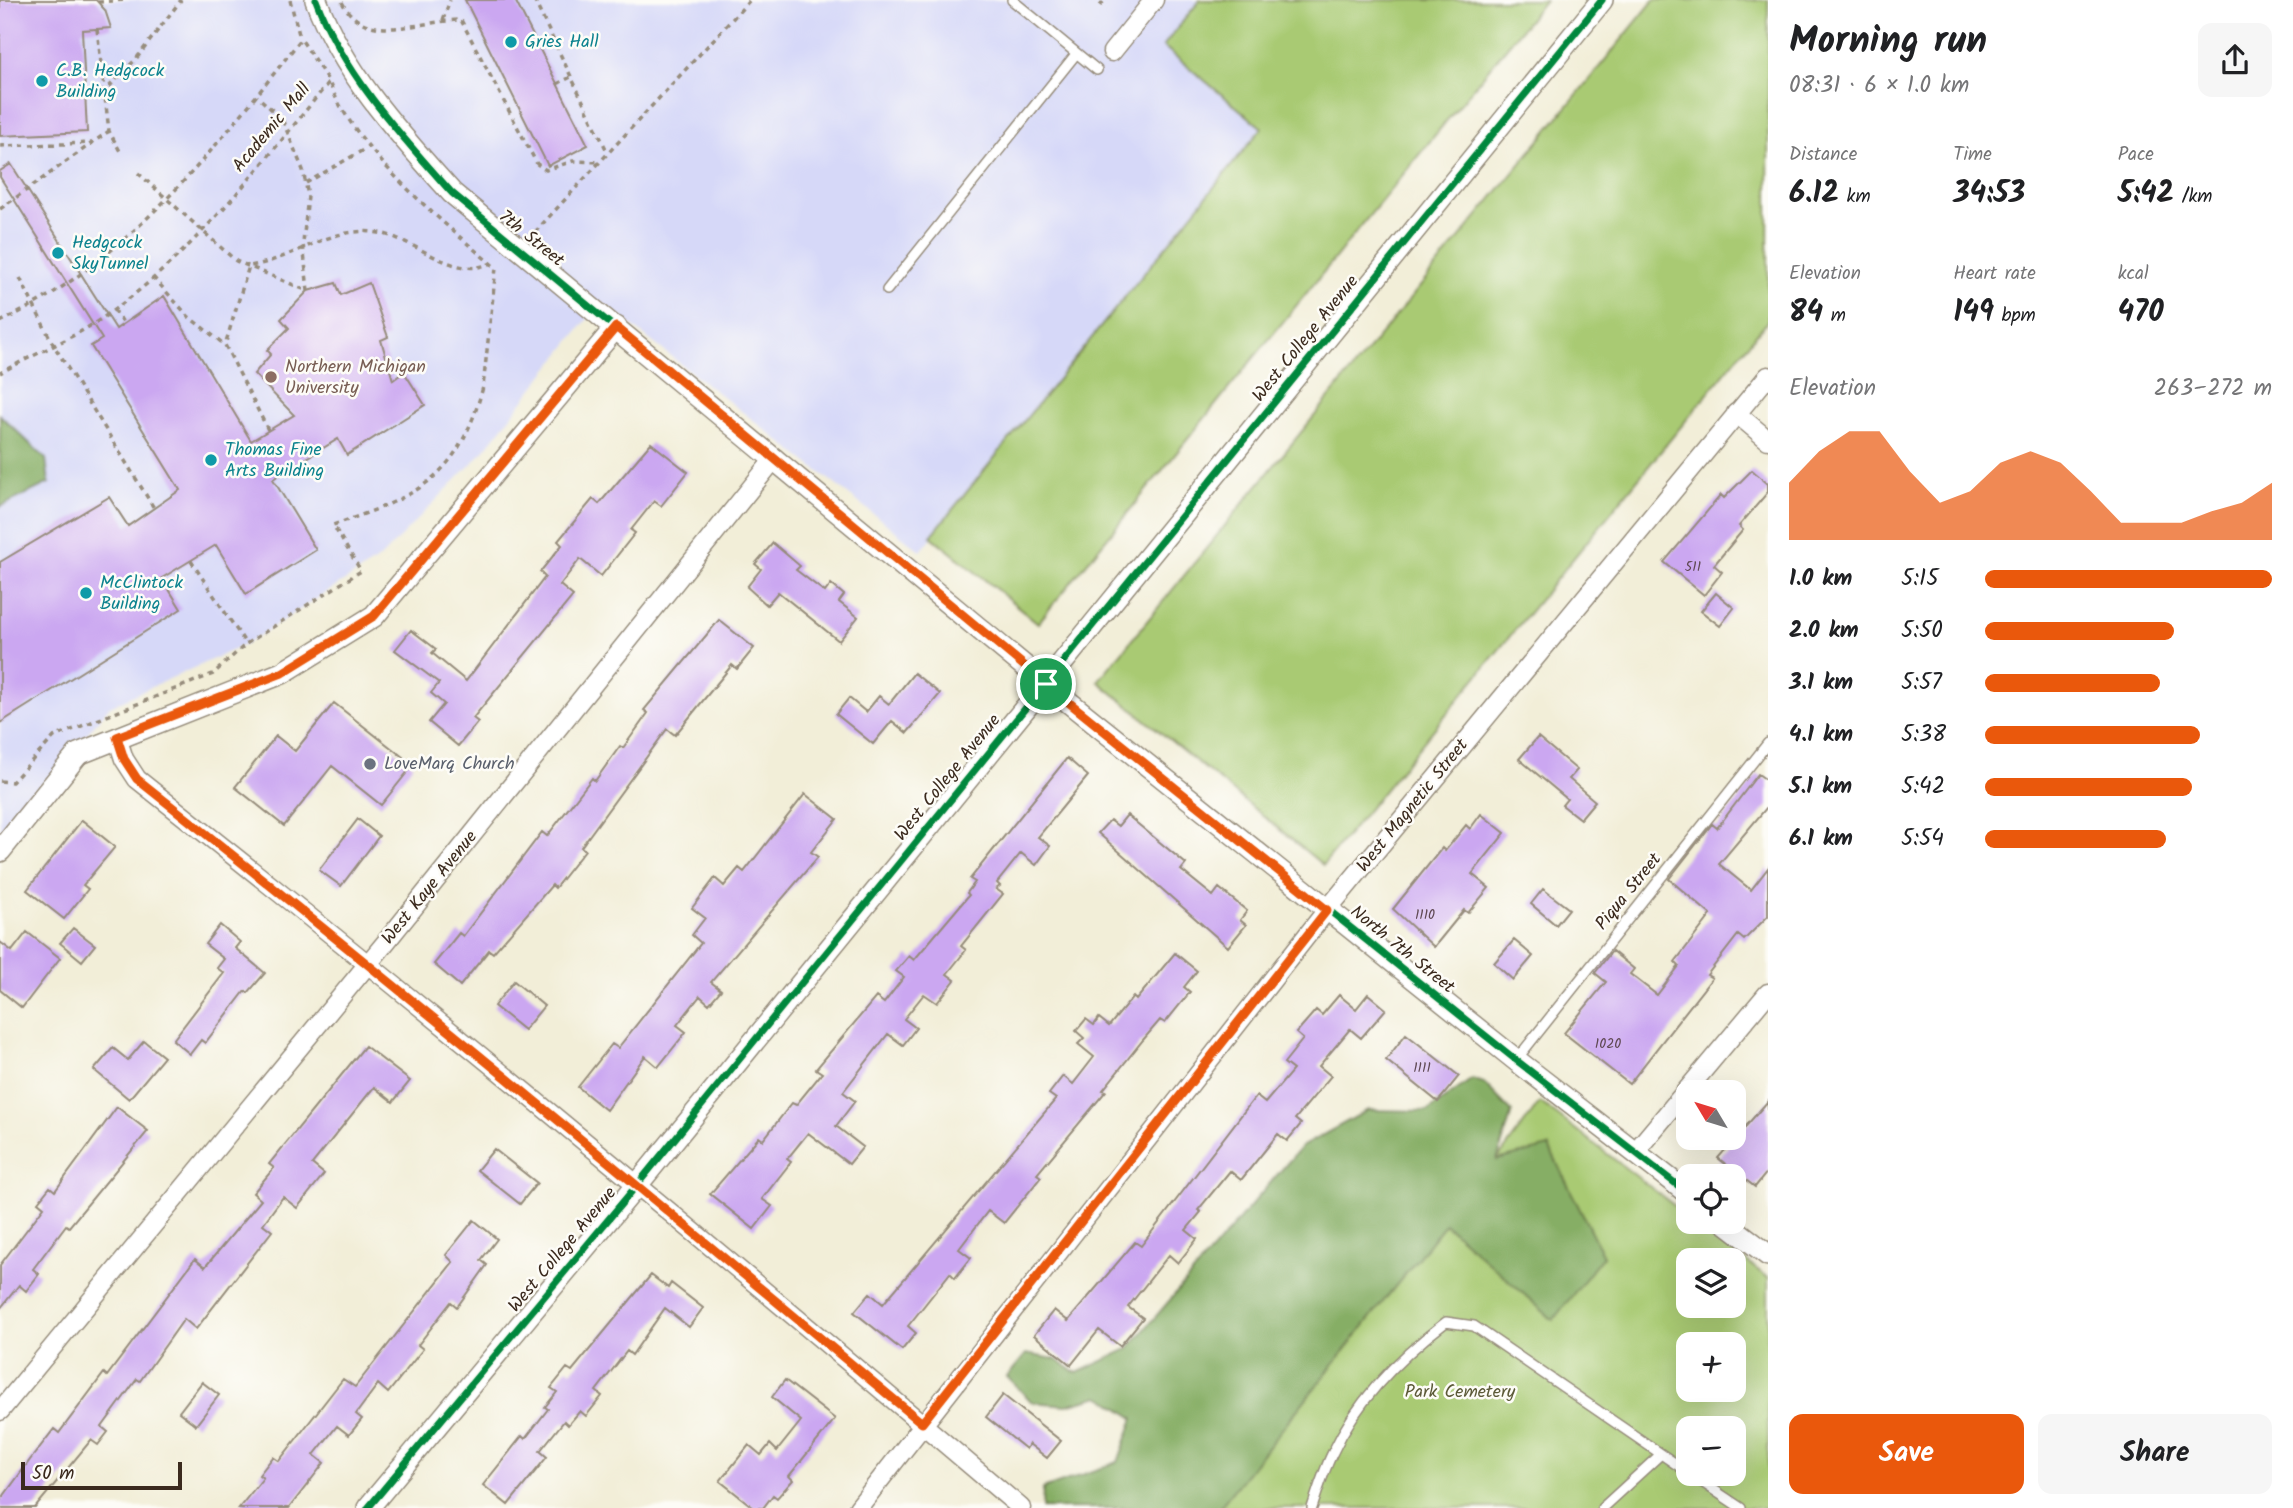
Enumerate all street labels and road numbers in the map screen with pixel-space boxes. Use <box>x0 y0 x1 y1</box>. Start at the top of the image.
street label: Academic Mall <box>226 76 319 179</box>
street label: 7th Street <box>492 203 571 275</box>
street label: West College Avenue <box>1245 269 1367 409</box>
street label: West College Avenue <box>887 708 1009 848</box>
street label: West Magnetic Street <box>1350 732 1477 879</box>
street label: West Kaye Avenue <box>375 825 485 951</box>
street label: Piqua Street <box>1589 846 1670 937</box>
street label: North 7th Street <box>1343 898 1462 1002</box>
street label: West College Avenue <box>502 1181 624 1319</box>

